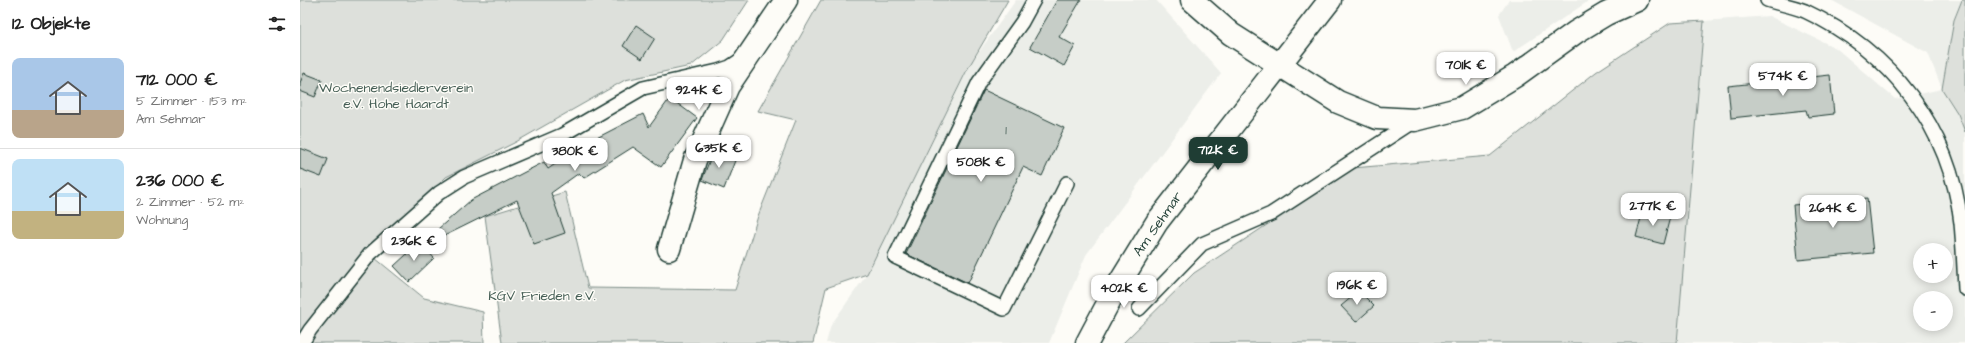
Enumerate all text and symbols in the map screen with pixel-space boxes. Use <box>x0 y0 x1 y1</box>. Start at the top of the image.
text: 12 Objekte <box>12 12 90 36</box>
icon: filters <box>266 13 288 35</box>
pin: 701K € <box>1433 52 1499 86</box>
text: 701K € <box>1445 56 1487 74</box>
pin: 574K € <box>1750 63 1816 97</box>
text: 574K € <box>1758 67 1808 85</box>
text: 712 000 € <box>136 68 218 92</box>
icon: home <box>44 74 92 122</box>
pin: 924K € <box>666 77 732 111</box>
park label: Wochenendsiedlerverein e.V. Hohe Haardt <box>319 78 473 114</box>
text: 924K € <box>675 81 723 99</box>
text: 5 Zimmer · 153 m² <box>136 92 247 110</box>
text: Am Sehmar <box>136 110 205 128</box>
house number: 1 <box>1005 122 1007 139</box>
pin: 635K € <box>686 135 752 169</box>
pin: 712K € <box>1185 137 1251 171</box>
pin: 380K € <box>542 138 608 172</box>
text: 635K € <box>695 139 743 157</box>
text: 712K € <box>1198 141 1238 159</box>
text: 380K € <box>552 142 598 160</box>
pin: 508K € <box>948 149 1014 183</box>
text: 508K € <box>956 153 1006 171</box>
text: 236 000 € <box>136 169 224 193</box>
icon: home <box>44 175 92 223</box>
street label: Am Sehmar <box>1128 187 1188 260</box>
text: 2 Zimmer · 52 m² <box>136 193 244 211</box>
pin: 277K € <box>1620 193 1686 227</box>
pin: 264K € <box>1800 195 1866 229</box>
text: 277K € <box>1630 197 1676 215</box>
text: 264K € <box>1809 199 1857 217</box>
text: Wohnung <box>136 211 188 229</box>
pin: 236K € <box>381 228 447 262</box>
text: 236K € <box>391 232 437 250</box>
map controls <box>1913 243 1953 331</box>
button: + <box>1913 243 1953 283</box>
pin: 196K € <box>1324 272 1390 306</box>
pin: 402K € <box>1091 275 1157 309</box>
text: 196K € <box>1337 276 1377 294</box>
text: 402K € <box>1100 279 1148 297</box>
park label: KGV Frieden e.V. <box>488 286 596 306</box>
button: − <box>1913 291 1953 331</box>

